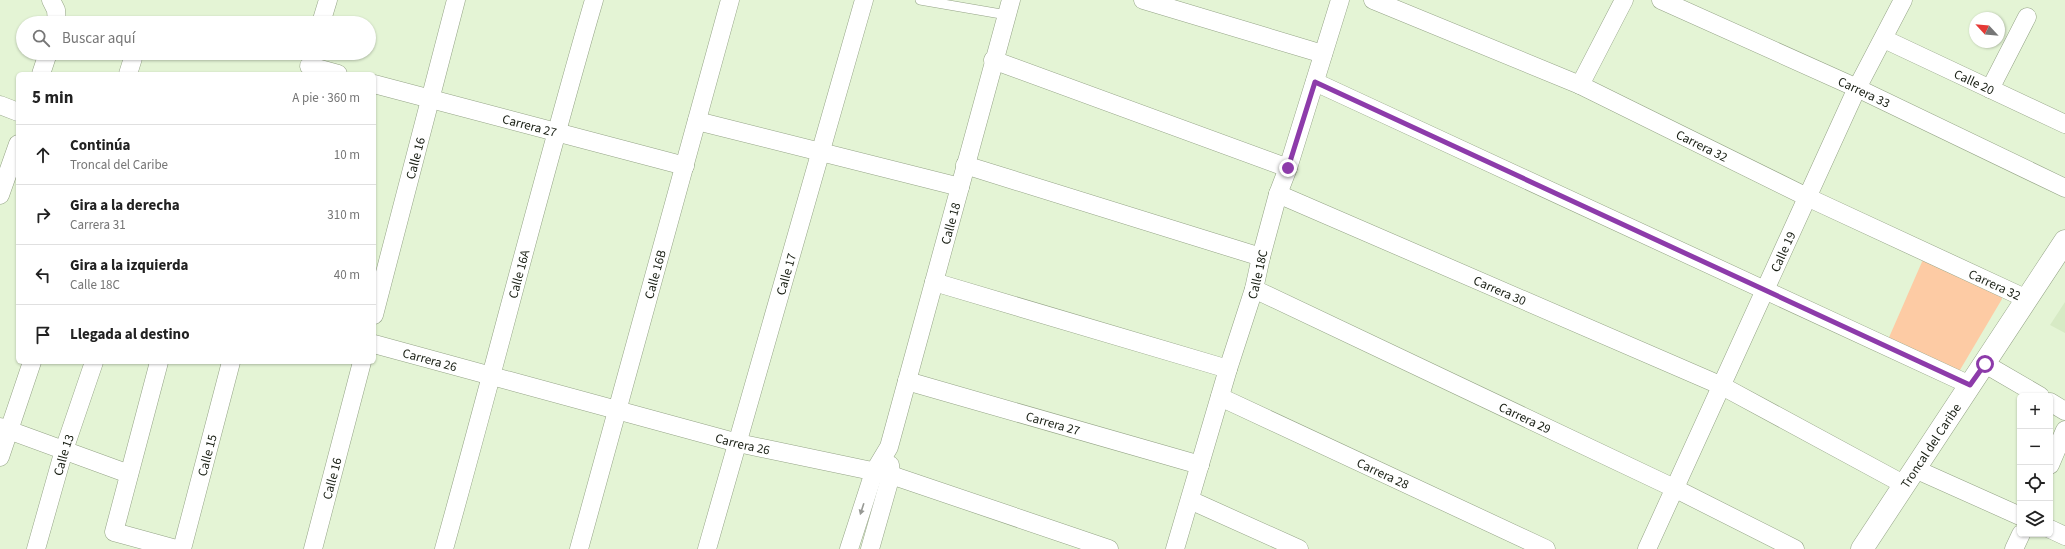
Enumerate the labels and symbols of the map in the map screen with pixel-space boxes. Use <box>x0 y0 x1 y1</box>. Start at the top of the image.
north arrow <box>1969 12 2005 48</box>
street label: Calle 20 <box>1951 65 1997 100</box>
street label: Carrera 33 <box>1835 73 1893 113</box>
street label: Carrera 27 <box>500 110 559 142</box>
street label: Carrera 32 <box>1673 126 1731 167</box>
street label: Calle 16 <box>402 136 430 181</box>
route end <box>1279 159 1297 177</box>
street label: Calle 18 <box>937 201 965 247</box>
street label: Calle 19 <box>1766 229 1800 275</box>
street label: Calle 16A <box>504 247 535 300</box>
street label: Calle 16B <box>640 247 671 301</box>
street label: Calle 18C <box>1243 248 1273 301</box>
street label: Calle 17 <box>772 251 801 297</box>
street label: Carrera 32 <box>1965 265 2024 305</box>
street label: Carrera 30 <box>1471 272 1529 310</box>
street label: Carrera 26 <box>400 344 459 376</box>
route start <box>1976 355 1994 373</box>
street label: Carrera 29 <box>1496 398 1554 438</box>
street label: Troncal del Caribe <box>1897 400 1966 492</box>
street label: Carrera 27 <box>1024 408 1082 440</box>
street label: Carrera 26 <box>713 429 772 459</box>
street label: Calle 13 <box>49 432 79 478</box>
street label: Calle 15 <box>193 433 222 478</box>
street label: Carrera 28 <box>1354 454 1412 494</box>
street label: Calle 16 <box>318 456 347 502</box>
one-way arrow <box>859 504 865 516</box>

